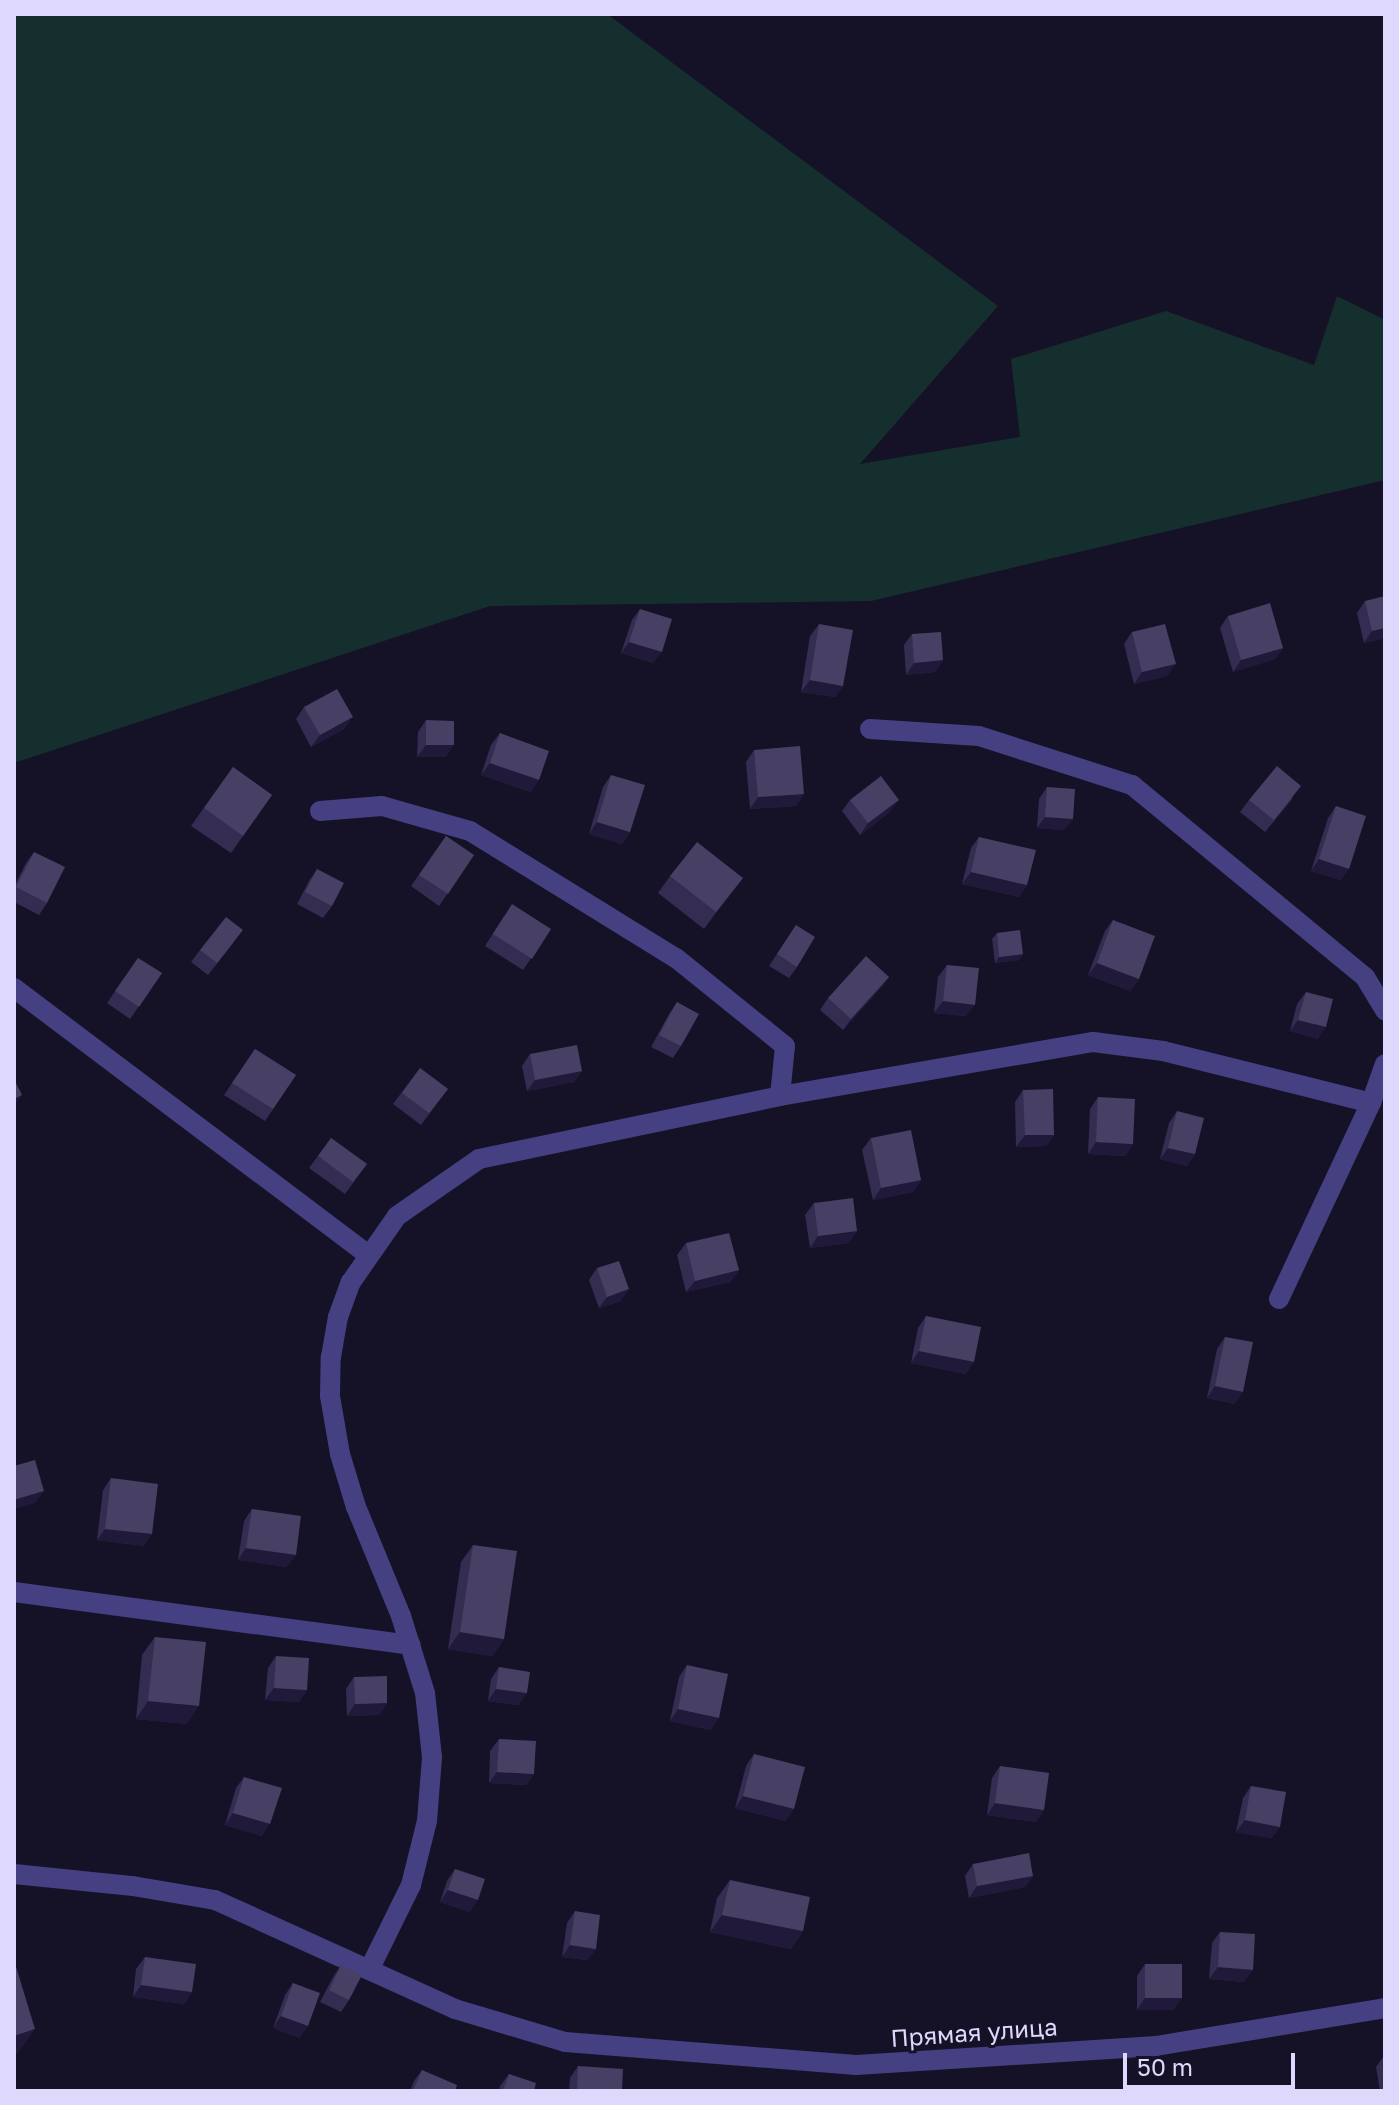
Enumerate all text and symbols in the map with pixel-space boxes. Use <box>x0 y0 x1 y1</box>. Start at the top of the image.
street label: Прямая улица <box>890 2012 1058 2052</box>
scale bar <box>1127 2037 1299 2087</box>
text: 50 m <box>1137 2052 1193 2081</box>

